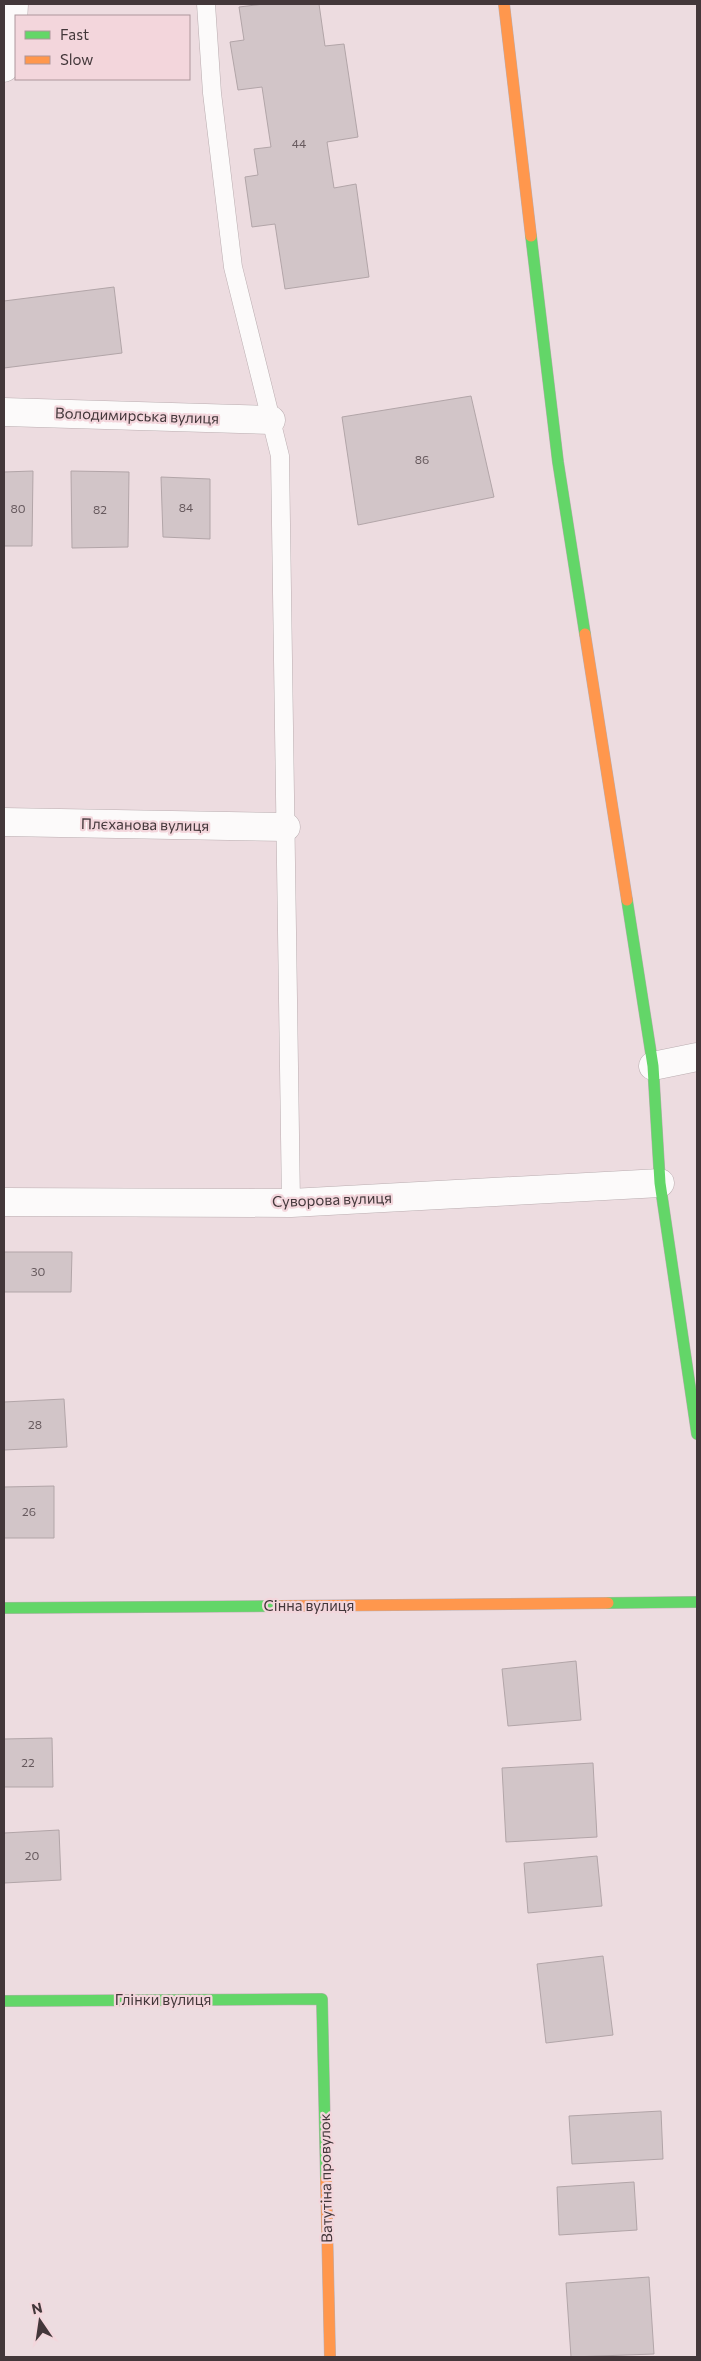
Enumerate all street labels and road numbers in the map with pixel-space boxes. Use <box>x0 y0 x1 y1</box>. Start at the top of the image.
street label: Володимирська вулиця <box>55 403 219 427</box>
street label: Плєханова вулиця <box>81 814 209 834</box>
street label: Суворова вулиця <box>272 1188 392 1210</box>
street label: Сінна вулиця <box>264 1596 354 1614</box>
street label: Глінки вулиця <box>115 1990 211 2008</box>
street label: Ватутіна провулок <box>315 2113 335 2243</box>

